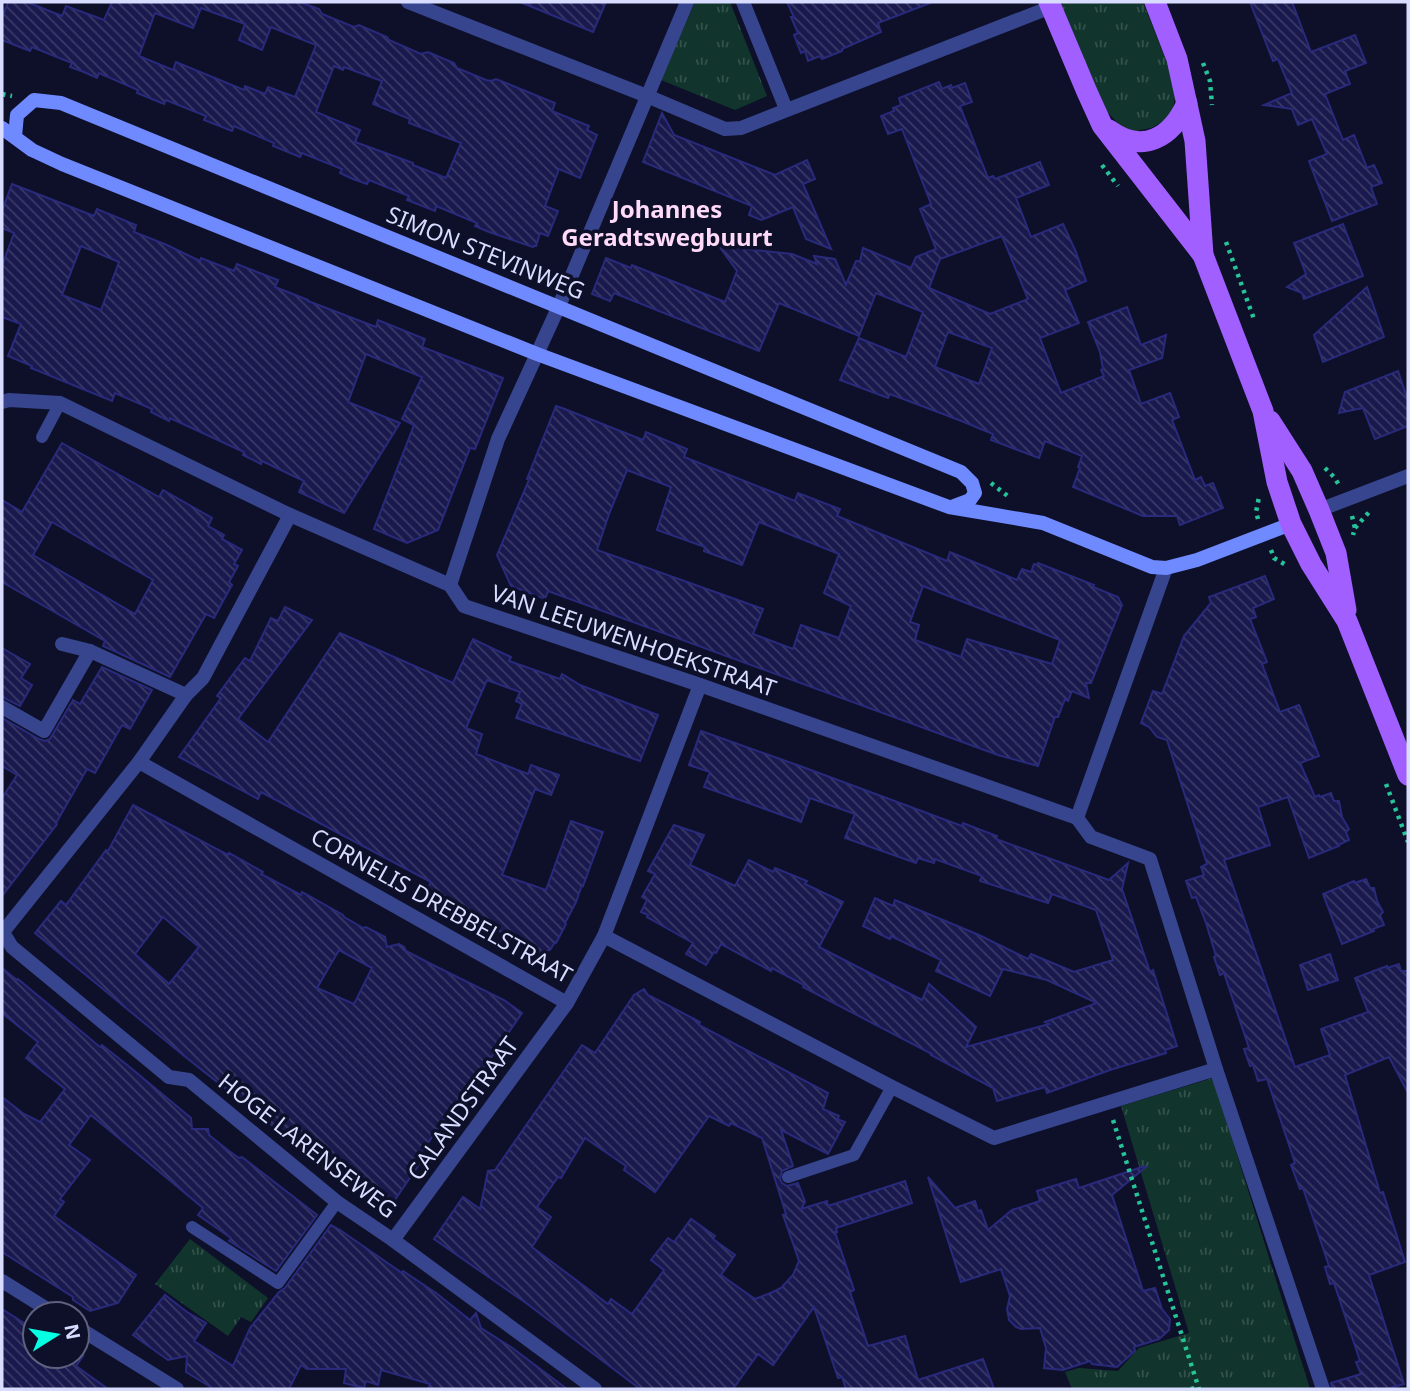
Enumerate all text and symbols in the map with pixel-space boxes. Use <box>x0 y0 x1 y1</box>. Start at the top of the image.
district label: Johannes Geradtswegbuurt <box>561 192 773 253</box>
street label: SIMON STEVINWEG <box>382 198 590 306</box>
street label: VAN LEEUWENHOEKSTRAAT <box>487 576 781 704</box>
street label: CORNELIS DREBBELSTRAAT <box>306 820 578 990</box>
street label: CALANDSTRAAT <box>399 1029 525 1186</box>
street label: HOGE LARENSEWEG <box>212 1065 404 1225</box>
north arrow <box>21 1300 91 1370</box>
text: N <box>58 1322 87 1342</box>

